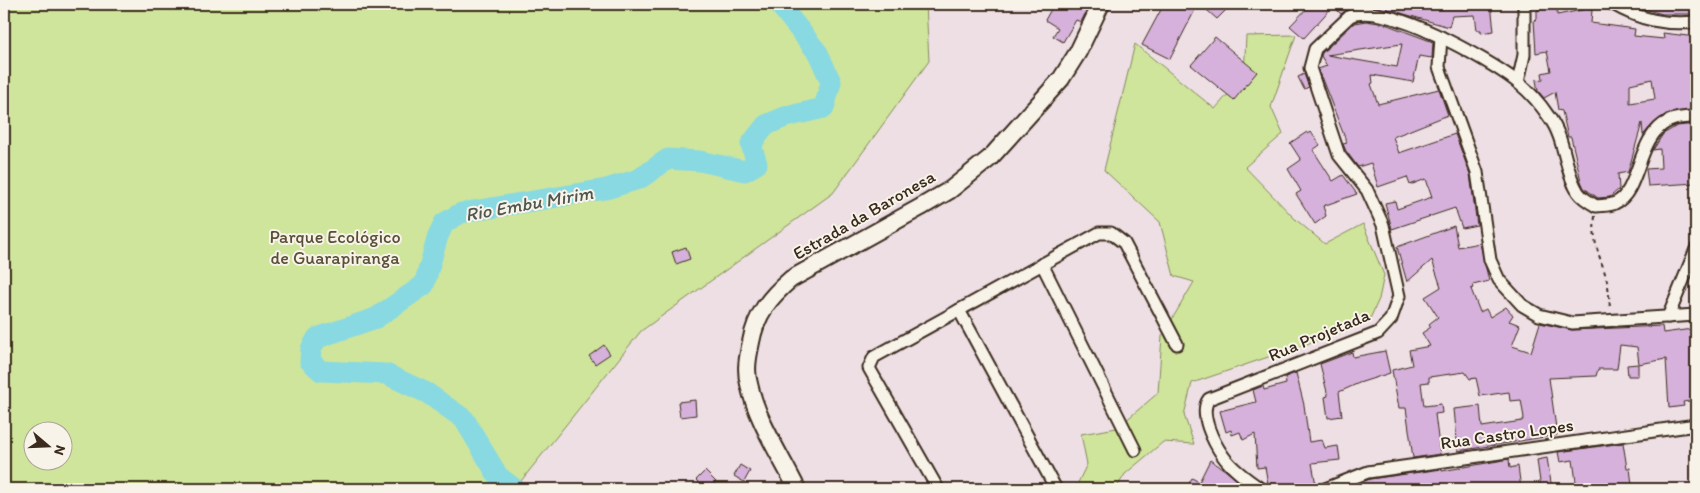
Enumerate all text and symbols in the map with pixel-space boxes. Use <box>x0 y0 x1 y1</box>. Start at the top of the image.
street label: Estrada da Baronesa <box>789 165 940 265</box>
water label: Rio Embu Mirim <box>463 181 595 226</box>
park label: Parque Ecológico de Guarapiranga <box>269 226 401 269</box>
street label: Rua Projetada <box>1265 303 1374 366</box>
street label: Rua Castro Lopes <box>1439 414 1575 454</box>
north arrow <box>22 420 72 470</box>
text: N <box>50 443 69 457</box>

